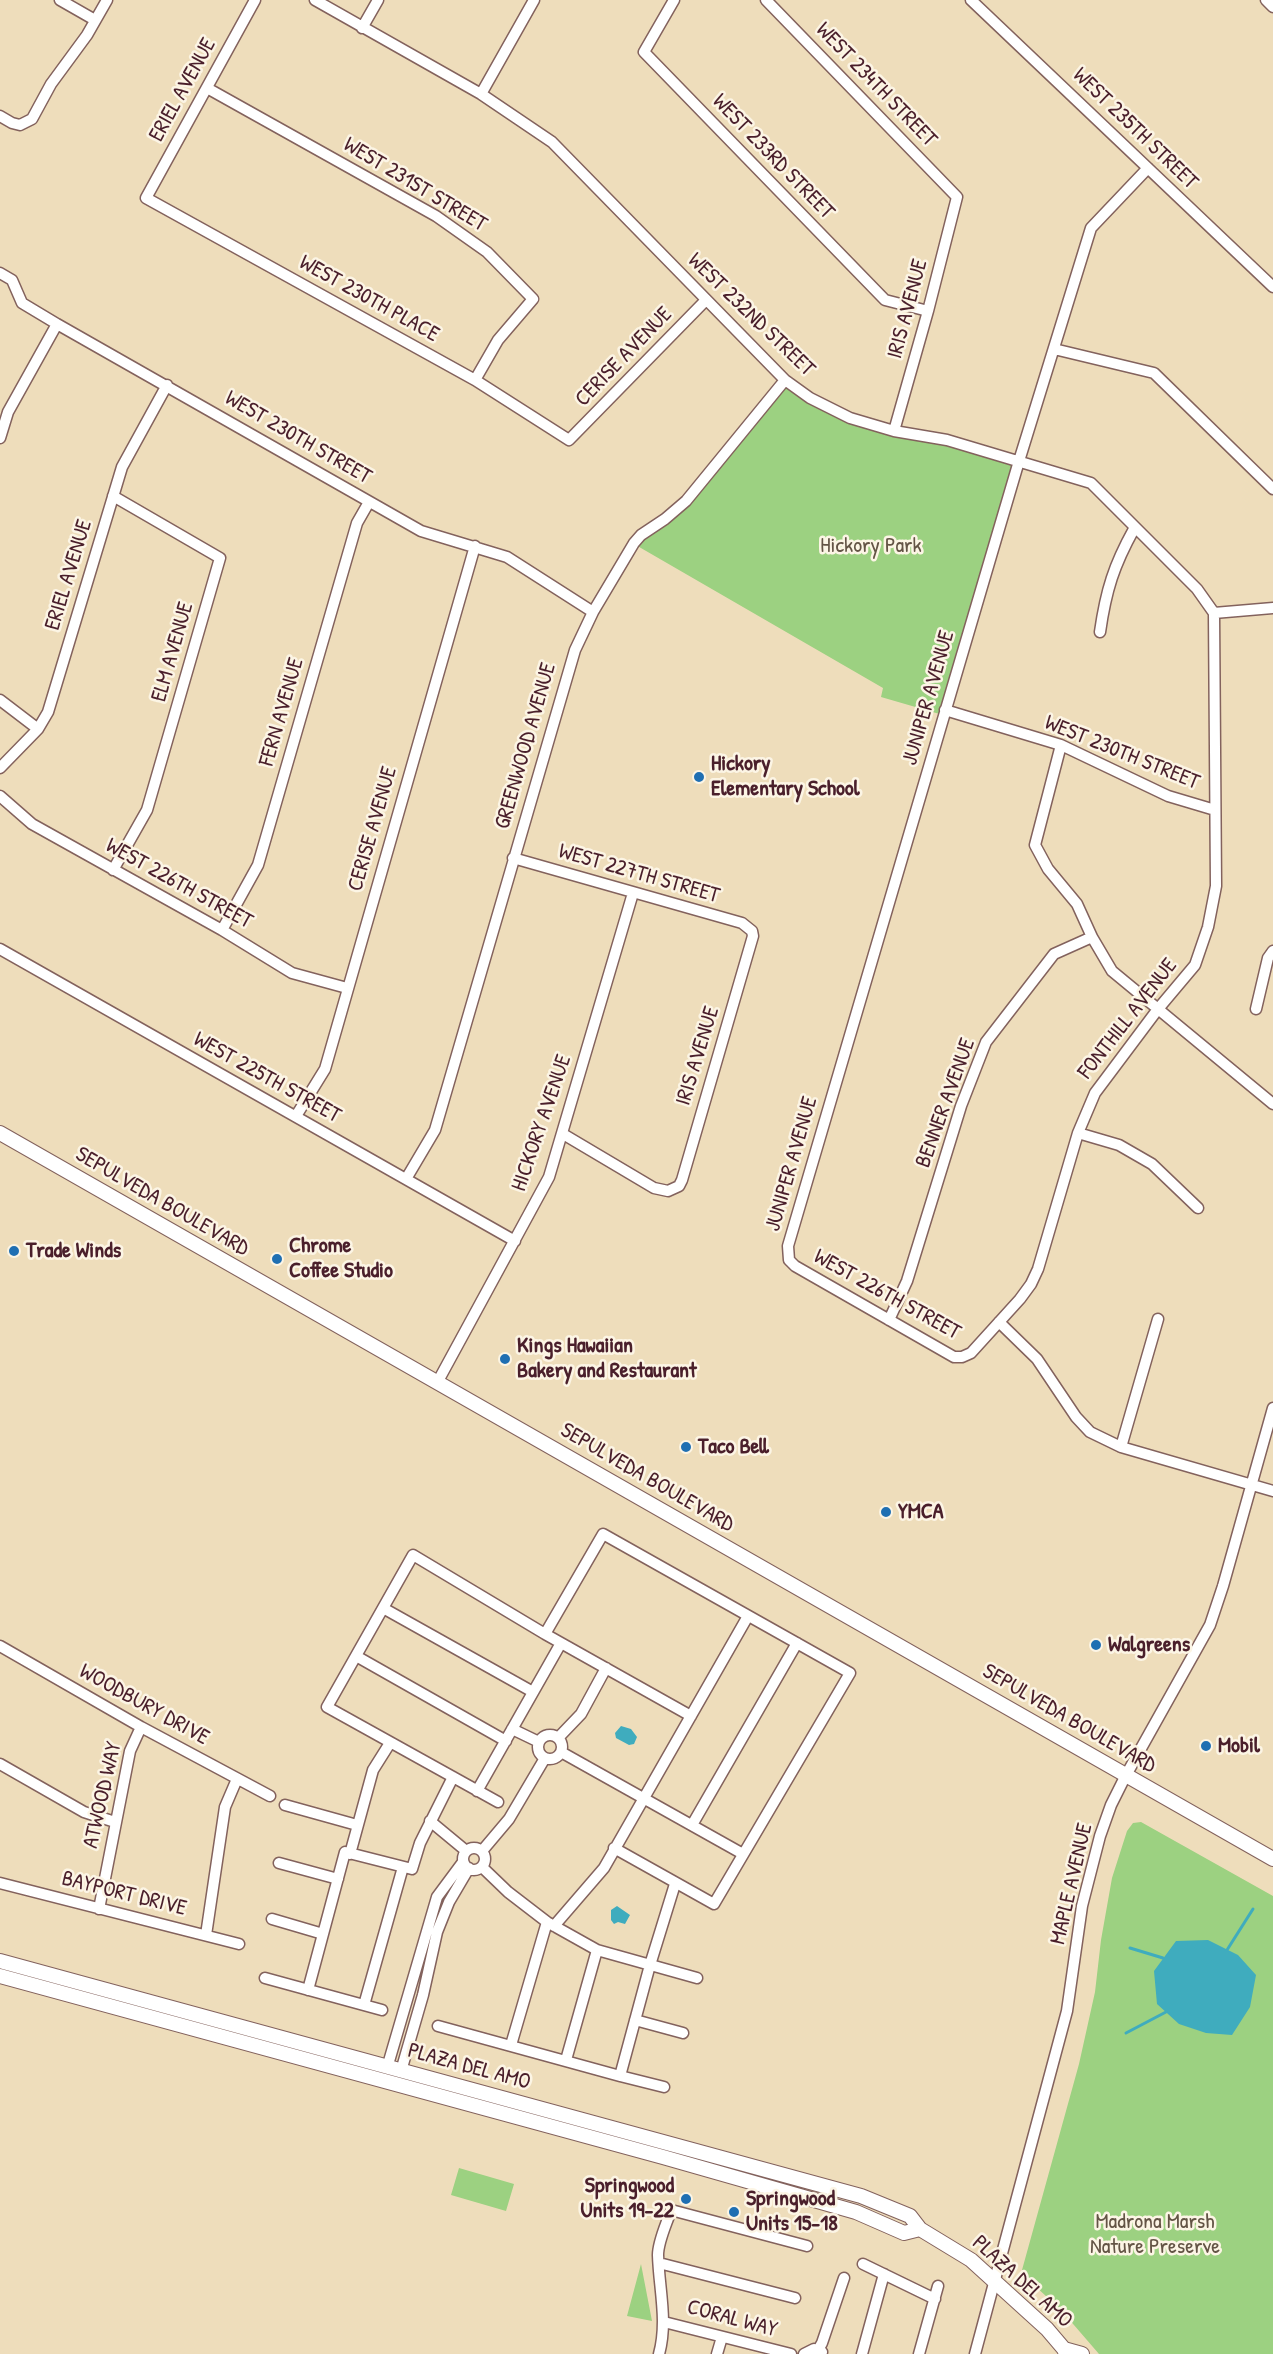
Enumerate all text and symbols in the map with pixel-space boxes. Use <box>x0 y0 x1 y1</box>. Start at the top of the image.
street label: WEST 234TH STREET <box>810 17 942 153</box>
street label: ERIEL AVENUE <box>144 34 222 146</box>
street label: WEST 235TH STREET <box>1067 63 1203 195</box>
street label: WEST 233RD STREET <box>706 89 840 225</box>
street label: WEST 231ST STREET <box>339 132 491 238</box>
street label: WEST 232ND STREET <box>682 248 820 382</box>
street label: WEST 230TH PLACE <box>295 250 443 348</box>
street label: IRIS AVENUE <box>882 256 934 362</box>
street label: CERISE AVENUE <box>570 302 678 412</box>
street label: WEST 230TH STREET <box>220 385 376 491</box>
street label: ERIEL AVENUE <box>40 517 98 633</box>
park label: Hickory Park <box>820 533 922 559</box>
street label: ELM AVENUE <box>146 599 200 705</box>
street label: JUNIPER AVENUE <box>897 628 961 768</box>
street label: FERN AVENUE <box>254 655 310 769</box>
street label: GREENWOOD AVENUE <box>490 660 562 832</box>
street label: WEST 230TH STREET <box>1041 710 1203 796</box>
place label: Hickory Elementary School <box>711 751 859 802</box>
street label: CERISE AVENUE <box>343 764 403 894</box>
marker: Hickory Elementary School <box>692 770 706 784</box>
street label: WEST 226TH STREET <box>101 833 257 935</box>
street label: WEST 227TH STREET <box>556 838 722 910</box>
street label: FONTHILL AVENUE <box>1073 953 1183 1085</box>
street label: IRIS AVENUE <box>670 1003 726 1109</box>
street label: WEST 225TH STREET <box>189 1027 345 1129</box>
street label: BENNER AVENUE <box>910 1035 982 1171</box>
street label: HICKORY AVENUE <box>506 1051 578 1195</box>
street label: JUNIPER AVENUE <box>760 1094 824 1234</box>
street label: SEPULVEDA BOULEVARD <box>71 1142 253 1262</box>
place label: Chrome Coffee Studio <box>289 1233 393 1284</box>
place label: Trade Winds <box>26 1238 121 1264</box>
marker: Trade Winds <box>7 1244 21 1258</box>
street label: WEST 226TH STREET <box>809 1244 965 1346</box>
marker: Chrome Coffee Studio <box>270 1252 284 1266</box>
place label: Kings Hawaiian Bakery and Restaurant <box>517 1333 697 1384</box>
marker: Kings Hawaiian Bakery and Restaurant <box>498 1352 512 1366</box>
street label: SEPULVEDA BOULEVARD <box>556 1418 738 1538</box>
place label: Taco Bell <box>698 1434 769 1460</box>
marker: Taco Bell <box>679 1440 693 1454</box>
place label: YMCA <box>898 1499 944 1525</box>
marker: YMCA <box>879 1505 893 1519</box>
place label: Walgreens <box>1108 1632 1190 1658</box>
marker: Walgreens <box>1089 1638 1103 1652</box>
street label: WOODBURY DRIVE <box>75 1659 213 1751</box>
street label: SEPULVEDA BOULEVARD <box>978 1659 1160 1779</box>
place label: Mobil <box>1218 1733 1260 1759</box>
street label: ATWOOD WAY <box>78 1739 128 1851</box>
marker: Mobil <box>1199 1739 1213 1753</box>
street label: MAPLE AVENUE <box>1045 1821 1099 1947</box>
street label: BAYPORT DRIVE <box>59 1866 189 1922</box>
street label: PLAZA DEL AMO <box>405 2038 533 2096</box>
place label: Springwood Units 19-22 <box>580 2173 674 2224</box>
place label: Springwood Units 15-18 <box>746 2186 838 2238</box>
marker: Springwood Units 19-22 <box>679 2192 693 2206</box>
marker: Springwood Units 15-18 <box>727 2205 741 2219</box>
park label: Madrona Marsh Nature Preserve <box>1090 2209 1220 2260</box>
street label: PLAZA DEL AMO <box>966 2230 1078 2334</box>
street label: CORAL WAY <box>684 2294 780 2344</box>

